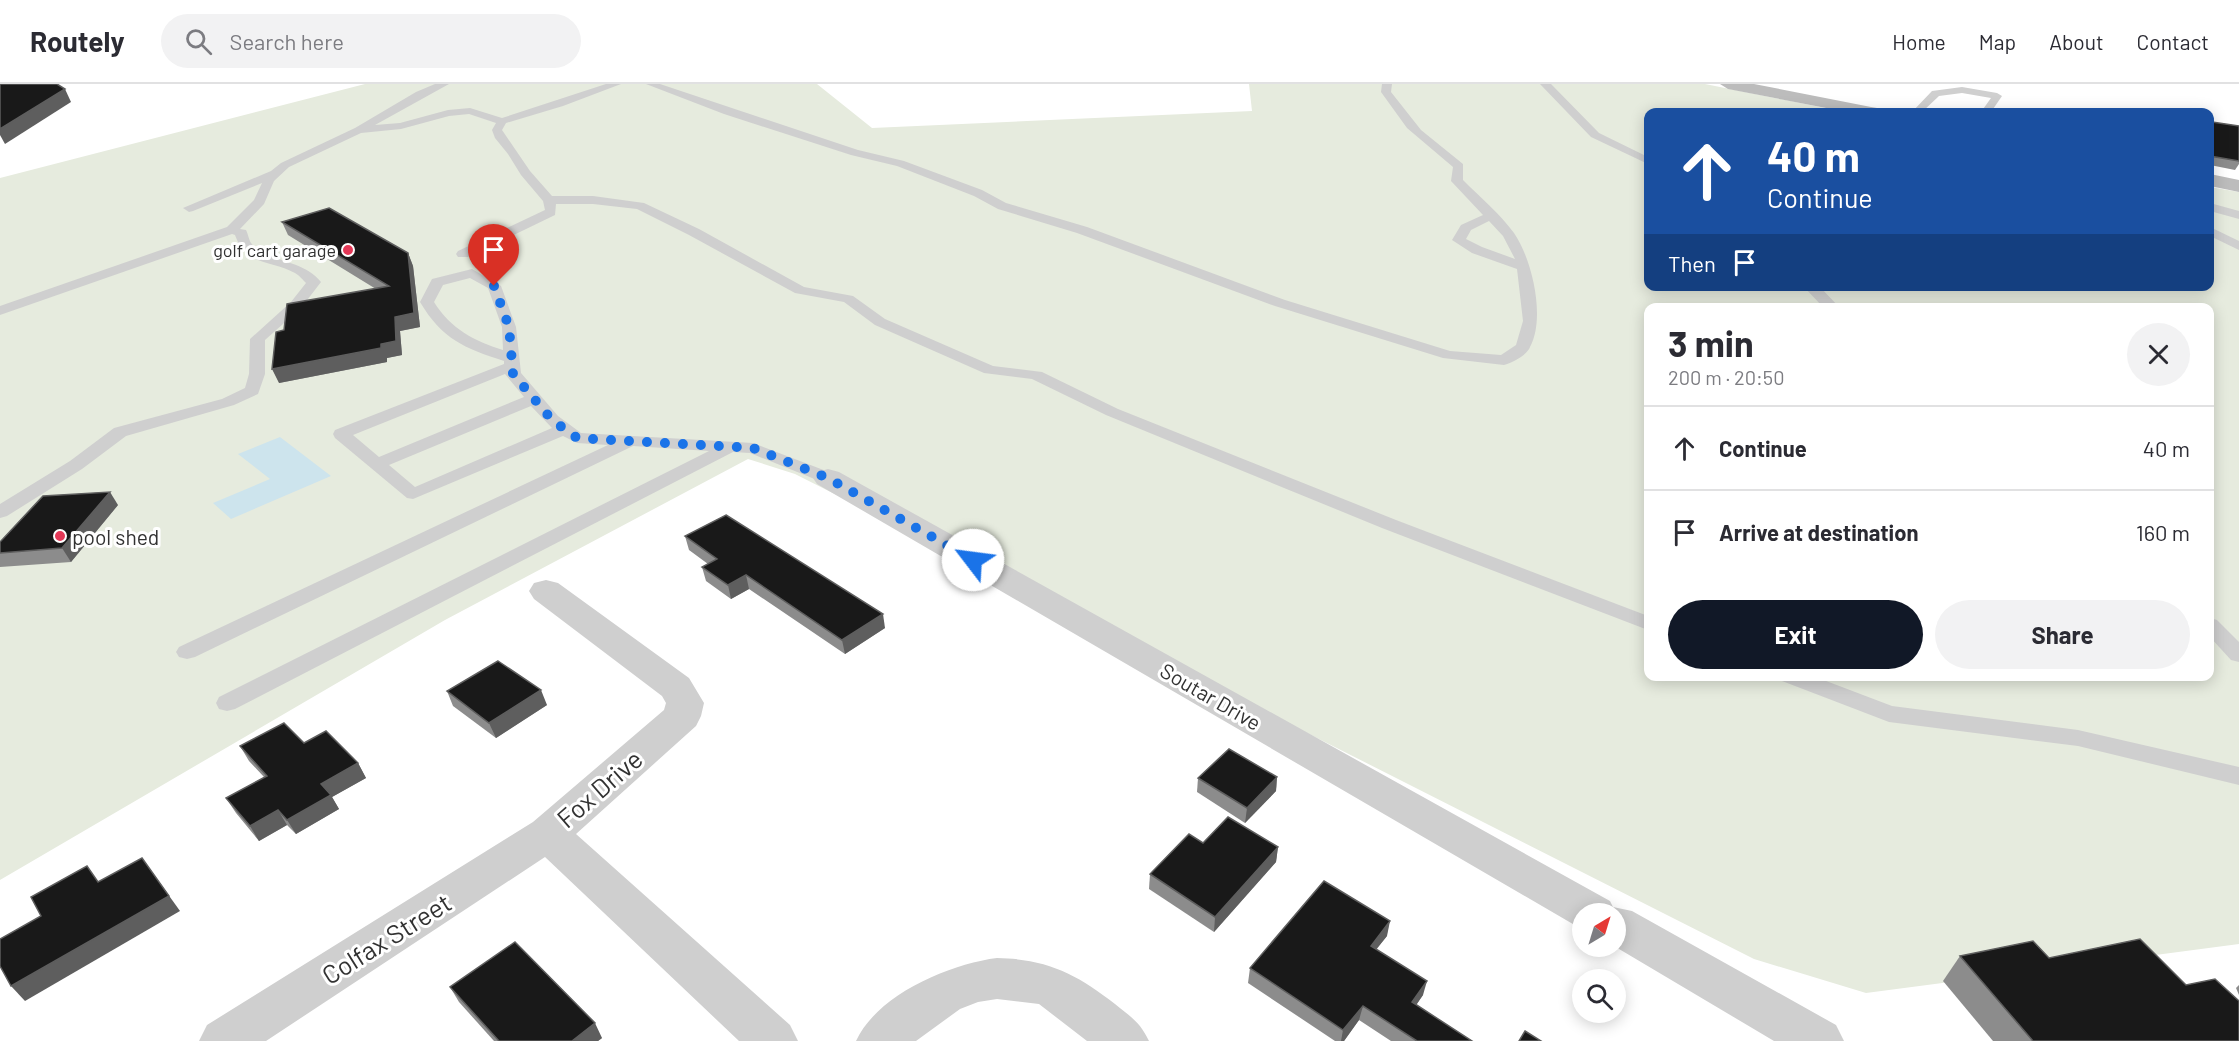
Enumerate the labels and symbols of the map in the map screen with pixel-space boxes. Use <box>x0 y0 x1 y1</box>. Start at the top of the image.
pin <box>468 224 519 286</box>
place label: golf cart garage <box>213 239 336 261</box>
marker: golf cart garage <box>341 243 355 257</box>
place label: pool shed <box>72 524 159 549</box>
position arrow <box>941 528 1005 592</box>
marker: pool shed <box>53 529 67 543</box>
street label: Soutar Drive <box>1156 657 1266 735</box>
street label: Fox Drive <box>550 742 648 834</box>
street label: Colfax Street <box>316 886 456 990</box>
north arrow <box>1572 903 1626 957</box>

